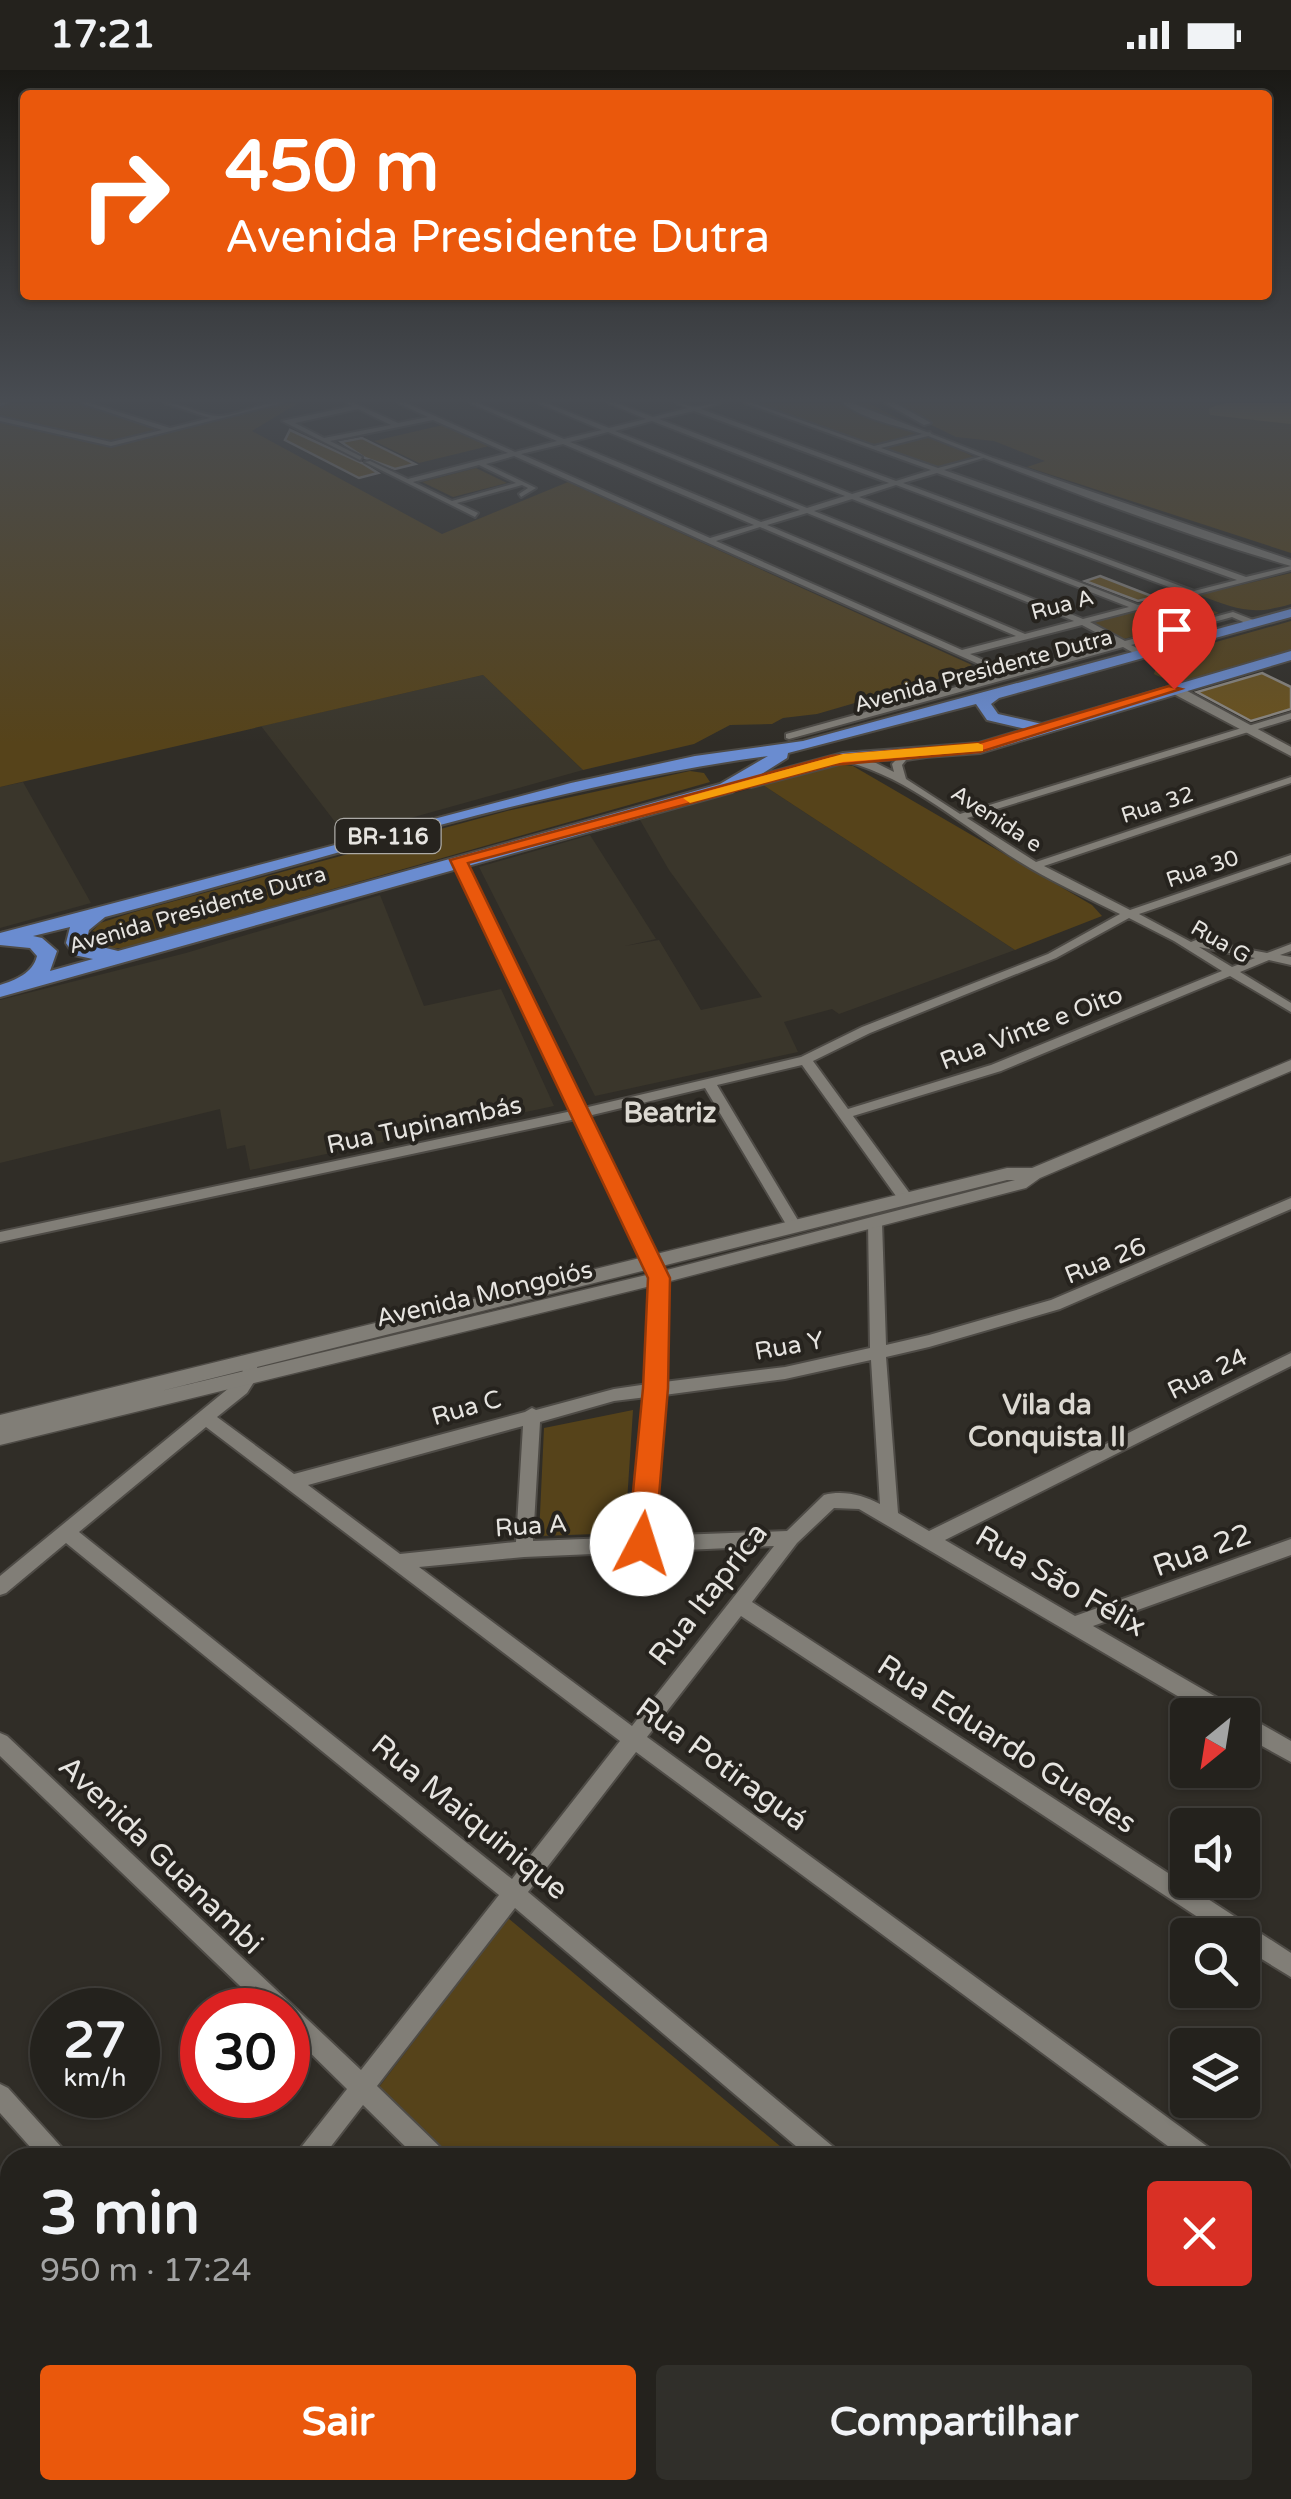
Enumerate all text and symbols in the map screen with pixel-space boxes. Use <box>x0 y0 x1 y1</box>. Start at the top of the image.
text: 17:21 <box>50 12 155 58</box>
text: 450 m <box>225 126 439 210</box>
icon: right <box>60 130 190 260</box>
text: Avenida Presidente Dutra <box>225 211 770 265</box>
street label: Rua A <box>1028 584 1096 626</box>
pin <box>1132 587 1217 690</box>
icon: arrive <box>1147 602 1202 657</box>
street label: Avenida Presidente Dutra <box>851 624 1115 718</box>
street label: Avenida e <box>946 780 1047 858</box>
street label: Rua 32 <box>1118 781 1197 829</box>
road number: BR-116 <box>336 819 440 853</box>
street label: Rua 30 <box>1163 844 1242 893</box>
street label: Avenida Presidente Dutra <box>66 861 329 959</box>
street label: Rua G <box>1186 915 1255 969</box>
street label: Rua Vinte e Oito <box>936 979 1127 1077</box>
street label: Rua Tupinambás <box>324 1090 524 1160</box>
district label: Beatriz <box>624 1096 716 1130</box>
street label: Rua 26 <box>1060 1231 1150 1291</box>
street label: Avenida Mongoiós <box>373 1254 595 1333</box>
street label: Rua Y <box>752 1325 826 1367</box>
street label: Rua 24 <box>1163 1342 1252 1406</box>
street label: Rua C <box>428 1384 505 1432</box>
district label: Vila da Conquista II <box>968 1388 1126 1454</box>
position arrow <box>590 1492 694 1596</box>
street label: Rua A <box>494 1509 568 1543</box>
street label: Rua Itaprica <box>641 1515 776 1673</box>
street label: Rua 22 <box>1148 1516 1256 1585</box>
street label: Rua São Félix <box>969 1518 1153 1645</box>
street label: Rua Eduardo Guedes <box>870 1647 1143 1842</box>
street label: Rua Potiraguá <box>629 1690 815 1839</box>
north arrow <box>1170 1698 1260 1788</box>
map controls <box>1170 1698 1260 2118</box>
street label: Rua Maiquinique <box>364 1727 575 1908</box>
street label: Avenida Guanambi <box>51 1748 271 1963</box>
button: sound <box>1170 1808 1260 1898</box>
button: search <box>1170 1918 1260 2008</box>
speed limit sign: 30 <box>180 1988 310 2118</box>
text: 27 <box>64 2011 126 2071</box>
button: layers <box>1170 2028 1260 2118</box>
text: km/h <box>64 2063 126 2093</box>
text: 3 min <box>40 2178 200 2250</box>
button: close <box>1147 2181 1252 2286</box>
text: 950 m · 17:24 <box>40 2252 252 2290</box>
button: Sair <box>40 2365 636 2480</box>
button: Compartilhar <box>656 2365 1252 2480</box>

